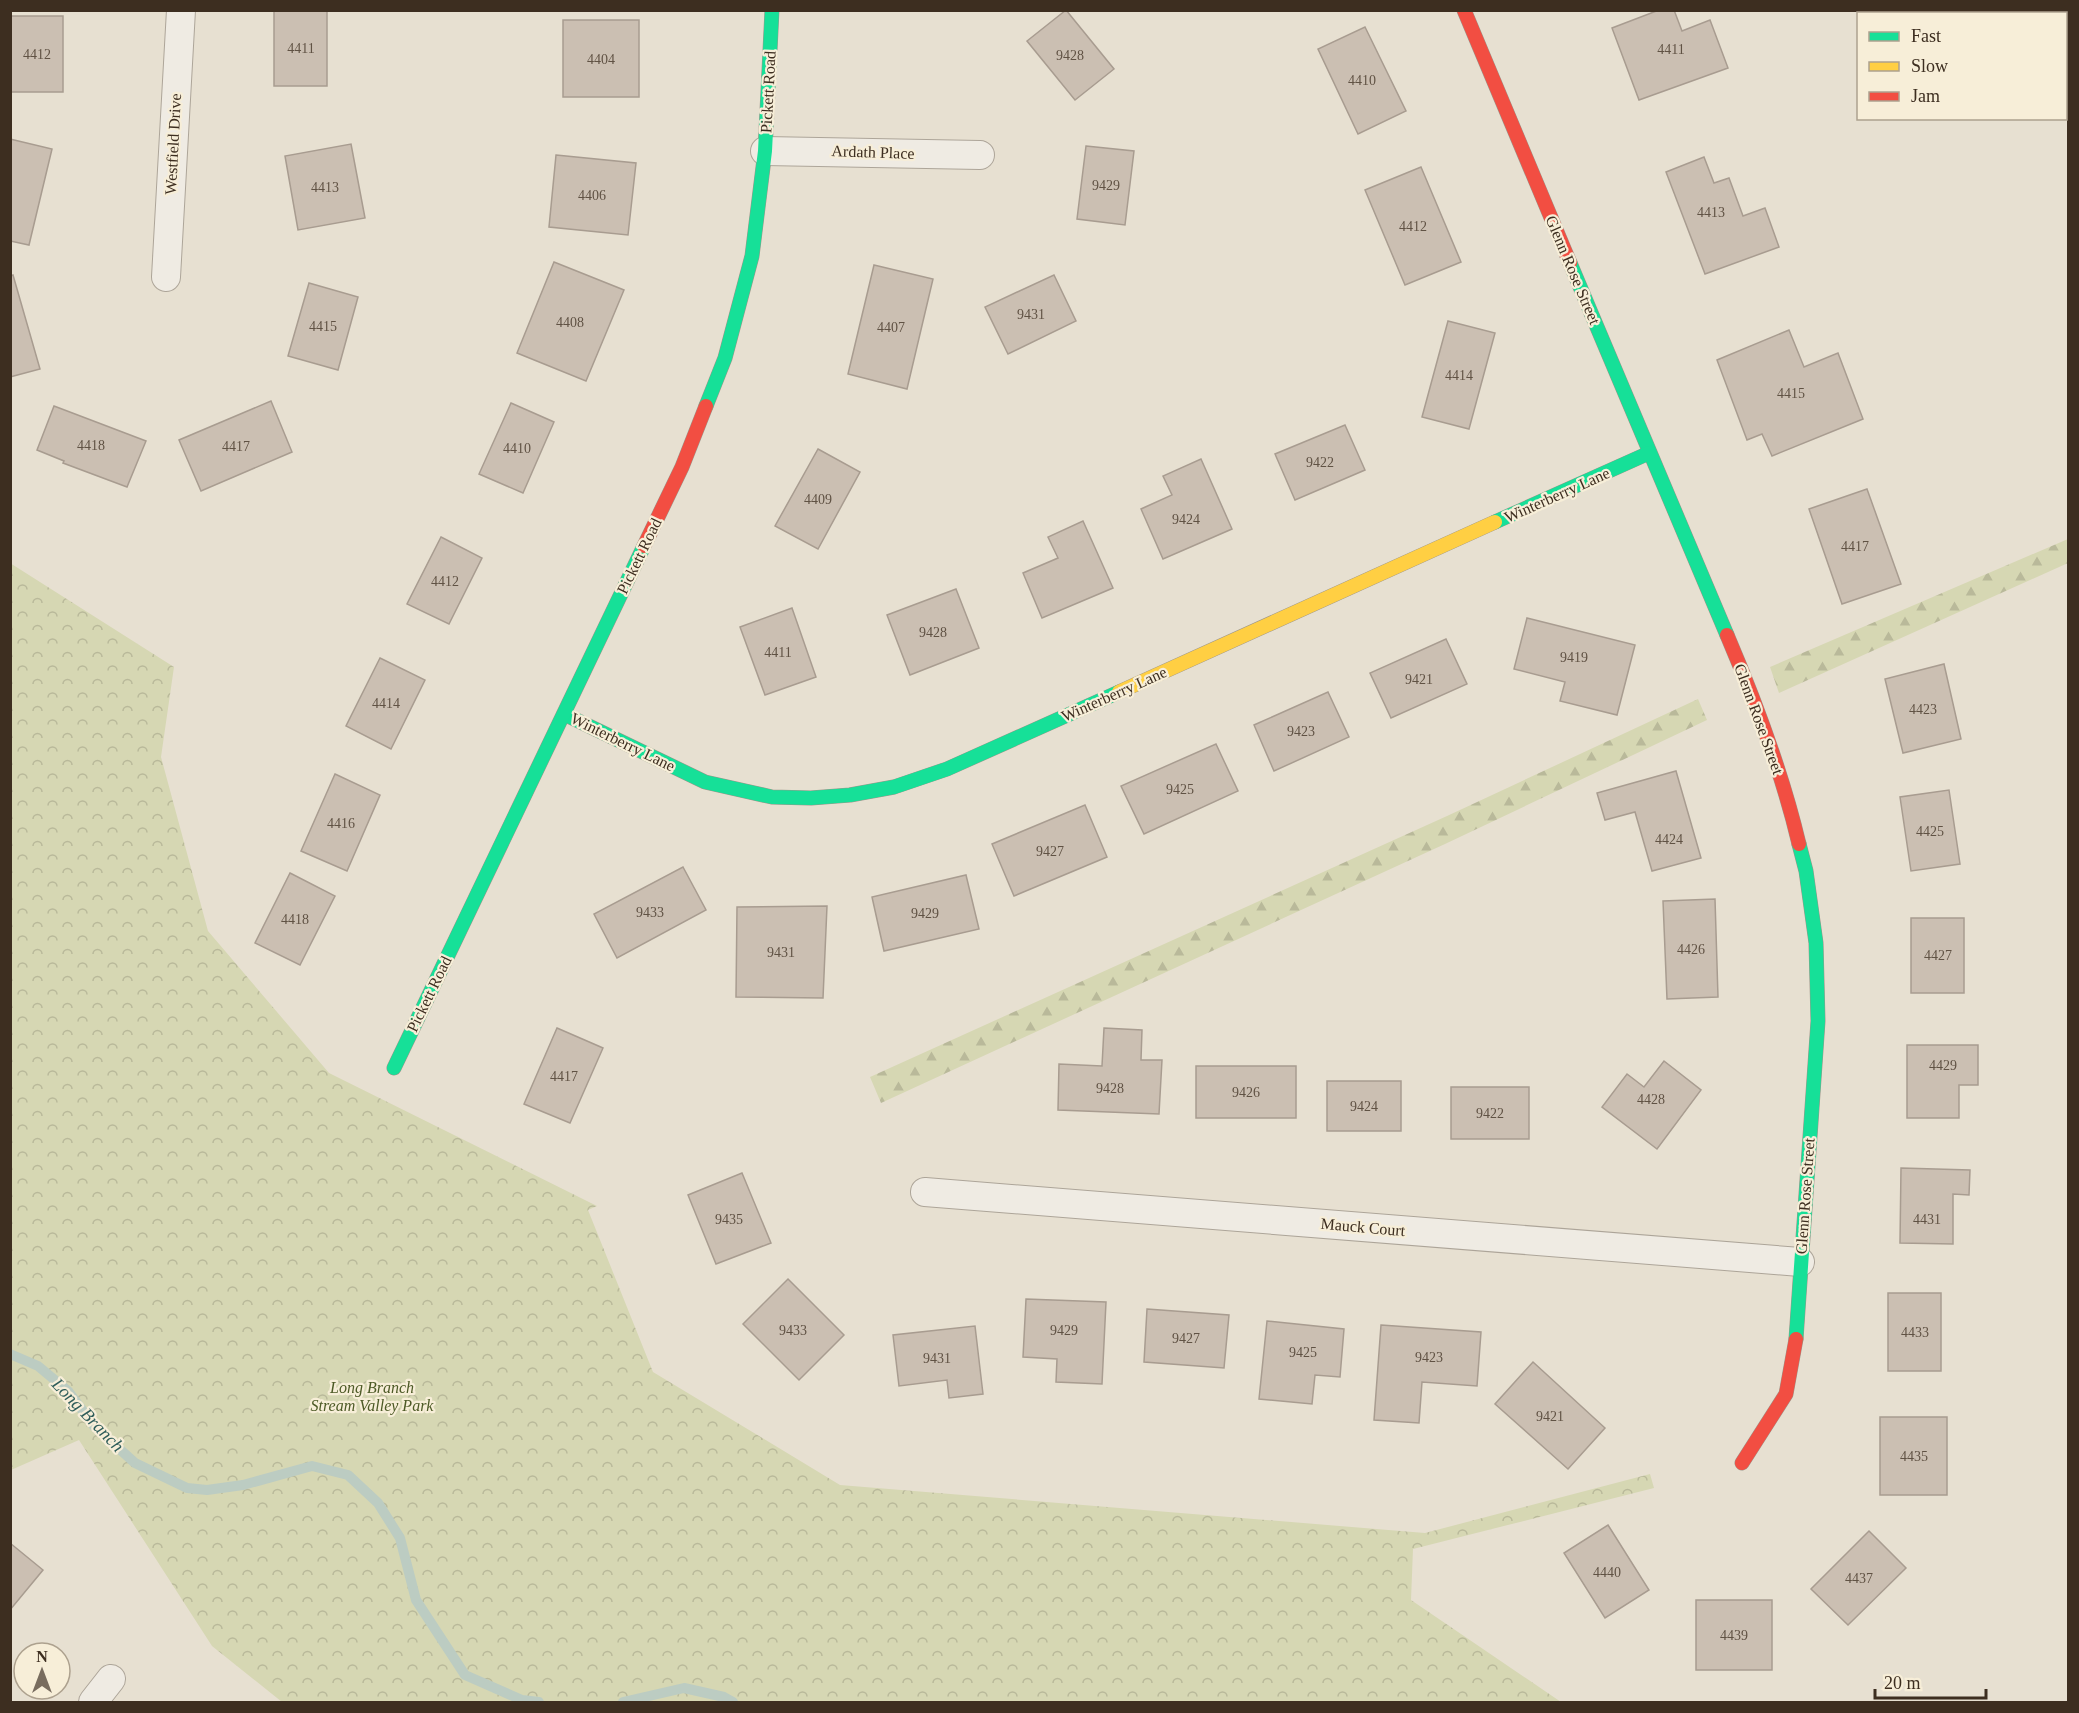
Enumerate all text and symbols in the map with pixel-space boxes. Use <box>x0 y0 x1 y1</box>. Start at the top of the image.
legend <box>1857 12 2067 120</box>
text: Fast <box>1911 26 1941 46</box>
house number: 4411 <box>287 41 315 56</box>
house number: 4411 <box>1657 42 1685 57</box>
house number: 4412 <box>23 47 51 62</box>
house number: 9428 <box>1056 48 1084 63</box>
street label: Pickett Road <box>757 51 779 133</box>
house number: 4404 <box>587 52 615 67</box>
text: Slow <box>1911 56 1948 76</box>
house number: 4410 <box>1348 73 1376 88</box>
text: Jam <box>1911 86 1940 106</box>
street label: Westfield Drive <box>162 93 184 195</box>
street label: Ardath Place <box>831 142 915 162</box>
house number: 9429 <box>1092 178 1120 193</box>
house number: 4413 <box>311 180 339 195</box>
house number: 4406 <box>578 188 606 203</box>
house number: 4413 <box>1697 205 1725 220</box>
street label: Glenn Rose Street <box>1542 213 1604 327</box>
house number: 4412 <box>1399 219 1427 234</box>
house number: 9431 <box>1017 307 1045 322</box>
house number: 4408 <box>556 315 584 330</box>
house number: 4415 <box>309 319 337 334</box>
house number: 4407 <box>877 320 905 335</box>
house number: 4414 <box>1445 368 1473 383</box>
house number: 4415 <box>1777 386 1805 401</box>
house number: 4418 <box>77 438 105 453</box>
house number: 4417 <box>222 439 250 454</box>
house number: 4410 <box>503 441 531 456</box>
house number: 9422 <box>1306 455 1334 470</box>
street label: Winterberry Lane <box>1502 464 1613 527</box>
house number: 4409 <box>804 492 832 507</box>
house number: 9424 <box>1172 512 1200 527</box>
street label: Pickett Road <box>613 515 665 597</box>
house number: 4417 <box>1841 539 1869 554</box>
house number: 4412 <box>431 574 459 589</box>
house number: 9428 <box>919 625 947 640</box>
house number: 4411 <box>764 645 792 660</box>
house number: 9419 <box>1560 650 1588 665</box>
street label: Glenn Rose Street <box>1731 661 1787 777</box>
street label: Winterberry Lane <box>1059 663 1170 726</box>
house number: 9421 <box>1405 672 1433 687</box>
house number: 4414 <box>372 696 400 711</box>
house number: 4423 <box>1909 702 1937 717</box>
street label: Winterberry Lane <box>568 709 678 775</box>
house number: 9423 <box>1287 724 1315 739</box>
house number: 9425 <box>1166 782 1194 797</box>
house number: 4416 <box>327 816 355 831</box>
house number: 4425 <box>1916 824 1944 839</box>
house number: 4424 <box>1655 832 1683 847</box>
house number: 9427 <box>1036 844 1064 859</box>
house number: 9433 <box>636 905 664 920</box>
house number: 9429 <box>911 906 939 921</box>
house number: 4418 <box>281 912 309 927</box>
house number: 4426 <box>1677 942 1705 957</box>
house number: 9431 <box>767 945 795 960</box>
house number: 4427 <box>1924 948 1952 963</box>
street label: Pickett Road <box>403 953 455 1035</box>
house number: 4429 <box>1929 1058 1957 1073</box>
house number: 4417 <box>550 1069 578 1084</box>
house number: 9428 <box>1096 1081 1124 1096</box>
house number: 9426 <box>1232 1085 1260 1100</box>
house number: 4428 <box>1637 1092 1665 1107</box>
house number: 9424 <box>1350 1099 1378 1114</box>
house number: 9422 <box>1476 1106 1504 1121</box>
street label: Glenn Rose Street <box>1792 1137 1818 1255</box>
house number: 9435 <box>715 1212 743 1227</box>
house number: 4431 <box>1913 1212 1941 1227</box>
street label: Mauck Court <box>1320 1215 1407 1239</box>
house number: 9433 <box>779 1323 807 1338</box>
house number: 9429 <box>1050 1323 1078 1338</box>
house number: 4433 <box>1901 1325 1929 1340</box>
house number: 9427 <box>1172 1331 1200 1346</box>
house number: 9425 <box>1289 1345 1317 1360</box>
house number: 9423 <box>1415 1350 1443 1365</box>
house number: 9431 <box>923 1351 951 1366</box>
water label: Long Branch <box>47 1373 128 1456</box>
park label: Long Branch Stream Valley Park <box>311 1379 434 1415</box>
house number: 9421 <box>1536 1409 1564 1424</box>
house number: 4435 <box>1900 1449 1928 1464</box>
house number: 4440 <box>1593 1565 1621 1580</box>
house number: 4437 <box>1845 1571 1873 1586</box>
house number: 4439 <box>1720 1628 1748 1643</box>
north arrow <box>12 1641 72 1701</box>
text: N <box>36 1648 48 1665</box>
scale bar <box>1875 1662 1986 1700</box>
text: 20 m <box>1884 1673 1921 1693</box>

